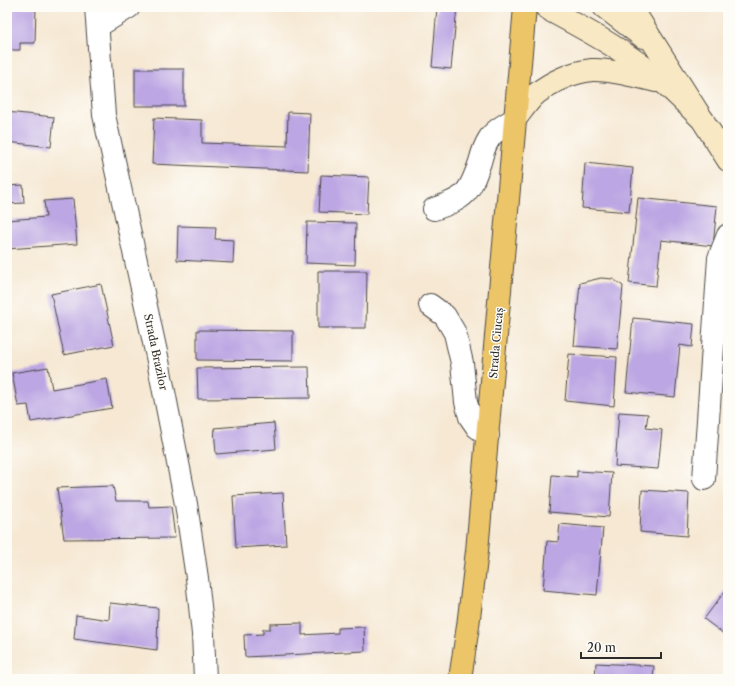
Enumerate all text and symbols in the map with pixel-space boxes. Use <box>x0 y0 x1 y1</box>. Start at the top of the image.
street label: Strada Ciucaș <box>486 307 506 379</box>
street label: Strada Brazilor <box>141 312 171 392</box>
scale bar <box>581 634 661 660</box>
text: 20 m <box>587 640 616 655</box>

